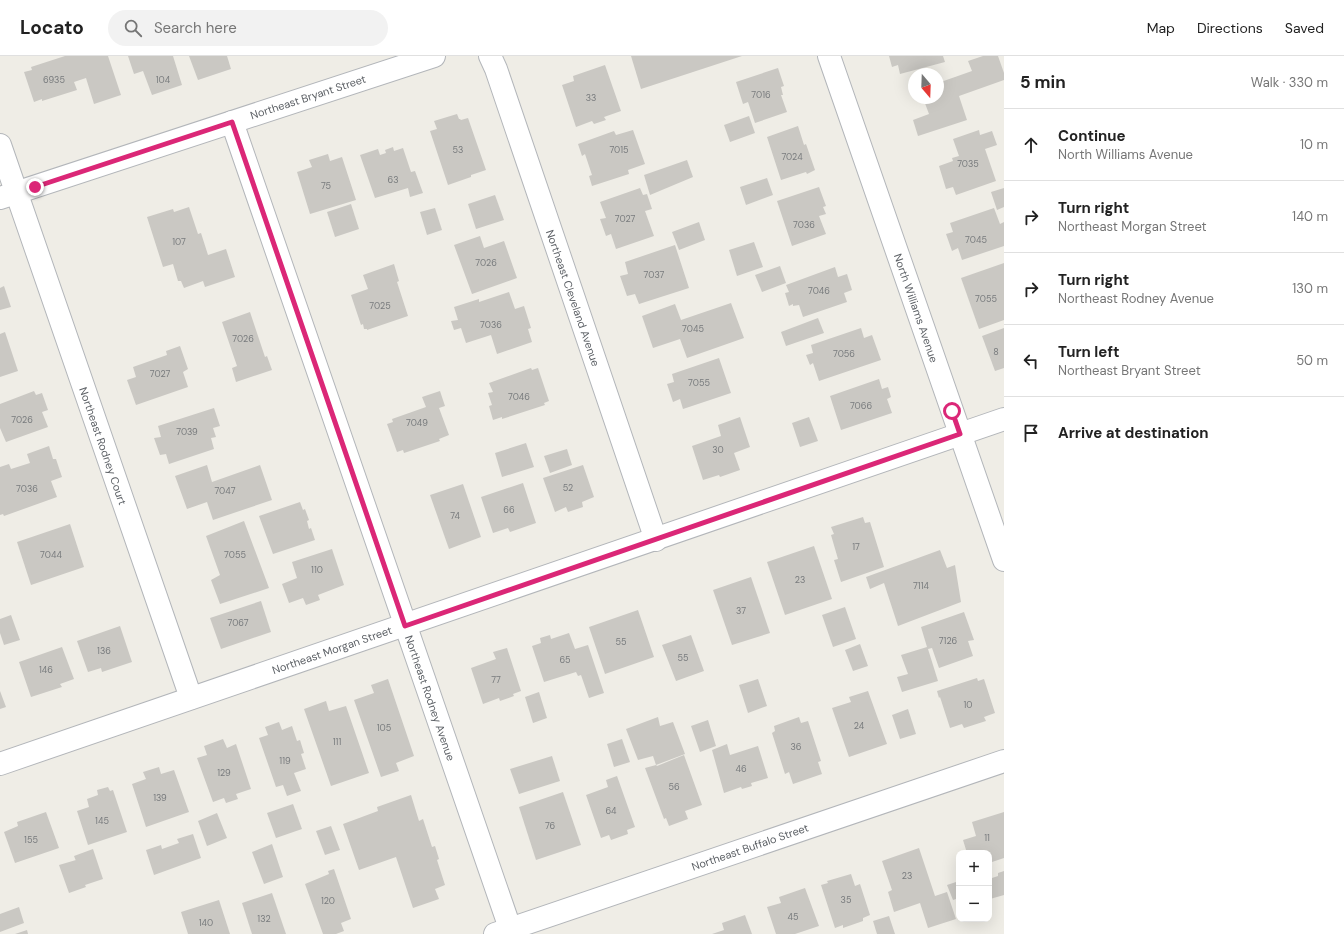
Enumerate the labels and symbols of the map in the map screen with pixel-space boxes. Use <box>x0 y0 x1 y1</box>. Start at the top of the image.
north arrow <box>908 68 944 104</box>
street label: Northeast Bryant Street <box>248 72 368 122</box>
house number: 6935 <box>43 74 65 86</box>
house number: 104 <box>156 74 171 86</box>
house number: 7016 <box>751 89 771 101</box>
house number: 33 <box>586 92 596 104</box>
house number: 53 <box>453 144 463 156</box>
house number: 7015 <box>609 144 629 156</box>
house number: 7024 <box>781 151 803 163</box>
house number: 7035 <box>957 158 979 170</box>
house number: 63 <box>388 174 398 186</box>
route end <box>26 178 44 196</box>
house number: 75 <box>321 180 331 192</box>
house number: 7027 <box>615 213 635 225</box>
house number: 7036 <box>793 219 815 231</box>
street label: Northeast Cleveland Avenue <box>543 228 603 368</box>
house number: 7045 <box>965 234 987 246</box>
house number: 107 <box>172 236 186 248</box>
street label: North Williams Avenue <box>891 252 941 364</box>
house number: 7026 <box>475 257 497 269</box>
house number: 7037 <box>644 269 665 281</box>
house number: 7046 <box>808 285 830 297</box>
house number: 7055 <box>975 293 997 305</box>
house number: 7025 <box>369 300 391 312</box>
house number: 7036 <box>480 319 502 331</box>
house number: 7045 <box>682 323 704 335</box>
house number: 7026 <box>232 333 254 345</box>
house number: 8 <box>993 346 999 358</box>
house number: 7056 <box>833 348 855 360</box>
house number: 7027 <box>150 368 170 380</box>
house number: 7055 <box>688 377 710 389</box>
street label: Northeast Rodney Court <box>76 385 130 507</box>
house number: 7046 <box>508 391 530 403</box>
house number: 7066 <box>850 400 872 412</box>
route start <box>943 402 961 420</box>
house number: 7026 <box>11 414 33 426</box>
house number: 7049 <box>406 417 428 429</box>
house number: 7039 <box>176 426 198 438</box>
house number: 30 <box>712 444 724 456</box>
house number: 52 <box>563 482 573 494</box>
house number: 7036 <box>16 483 38 495</box>
house number: 7047 <box>214 485 236 497</box>
house number: 66 <box>503 504 515 516</box>
house number: 74 <box>450 510 460 522</box>
house number: 17 <box>852 541 860 553</box>
house number: 7044 <box>40 549 62 561</box>
house number: 7055 <box>224 549 246 561</box>
house number: 110 <box>311 564 323 576</box>
house number: 23 <box>795 574 805 586</box>
house number: 7114 <box>913 580 929 592</box>
house number: 37 <box>736 605 746 617</box>
house number: 7067 <box>227 617 249 629</box>
street label: Northeast Morgan Street <box>270 623 394 677</box>
street label: Northeast Rodney Avenue <box>402 633 458 763</box>
house number: 7126 <box>939 635 958 647</box>
house number: 55 <box>616 636 626 648</box>
house number: 136 <box>97 645 111 657</box>
house number: 55 <box>678 652 688 664</box>
house number: 65 <box>560 654 570 666</box>
house number: 146 <box>39 664 53 676</box>
house number: 77 <box>491 674 501 686</box>
house number: 10 <box>964 699 972 711</box>
house number: 24 <box>854 720 865 732</box>
house number: 105 <box>377 722 391 734</box>
house number: 111 <box>333 736 341 748</box>
house number: 36 <box>791 741 802 753</box>
house number: 119 <box>279 755 291 767</box>
house number: 46 <box>735 763 747 775</box>
house number: 129 <box>217 767 231 779</box>
house number: 56 <box>668 781 680 793</box>
house number: 139 <box>153 792 167 804</box>
house number: 64 <box>605 805 617 817</box>
house number: 145 <box>95 815 109 827</box>
house number: 76 <box>545 820 555 832</box>
street label: Northeast Buffalo Street <box>690 820 810 874</box>
house number: 11 <box>984 832 990 844</box>
house number: 155 <box>24 834 38 846</box>
house number: 23 <box>902 870 912 882</box>
house number: 35 <box>841 894 851 906</box>
house number: 120 <box>321 895 335 907</box>
house number: 45 <box>788 911 798 923</box>
house number: 132 <box>257 913 271 925</box>
house number: 140 <box>199 917 213 929</box>

